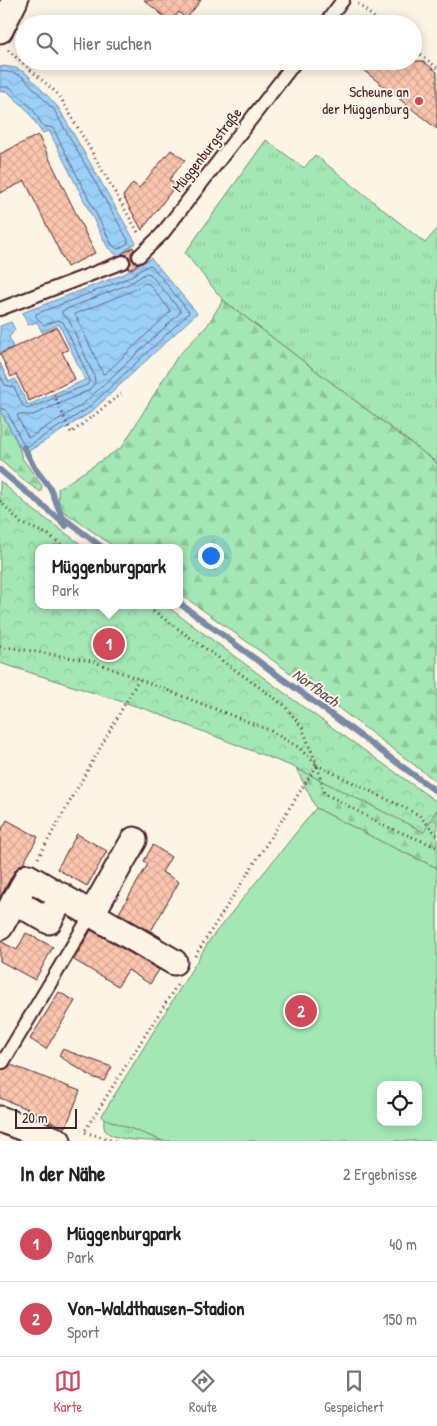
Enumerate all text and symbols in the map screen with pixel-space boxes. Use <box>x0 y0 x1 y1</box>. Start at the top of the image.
search box <box>15 15 422 70</box>
icon: search <box>33 29 61 57</box>
text: Hier suchen <box>73 30 152 56</box>
place label: Scheune an der Müggenburg <box>322 81 409 119</box>
marker: Scheune an der Müggenburg <box>413 95 425 107</box>
street label: Müggenburgstraße <box>167 103 246 196</box>
your location <box>198 543 224 569</box>
popup <box>35 544 183 609</box>
text: Müggenburgpark <box>52 553 166 579</box>
text: Park <box>52 579 79 601</box>
pin: 1 <box>93 625 125 663</box>
water label: Norfbach <box>288 663 345 712</box>
pin: 2 <box>285 992 317 1030</box>
map controls <box>377 1081 422 1126</box>
button: locate <box>377 1081 422 1126</box>
scale bar <box>15 1106 78 1129</box>
text: 20 m <box>22 1108 48 1127</box>
text: In der Nähe <box>20 1159 105 1188</box>
text: 2 Ergebnisse <box>343 1163 417 1185</box>
text: Müggenburgpark <box>67 1220 181 1246</box>
text: 1 <box>33 1233 39 1255</box>
text: 40 m <box>389 1233 417 1255</box>
text: Park <box>67 1246 94 1268</box>
text: Von-Waldthausen-Stadion <box>67 1295 245 1321</box>
text: 2 <box>32 1308 40 1330</box>
text: 150 m <box>383 1308 417 1330</box>
text: Sport <box>67 1321 99 1343</box>
tab: Karte <box>53 1367 82 1416</box>
tab: Route <box>189 1367 217 1416</box>
tab: Gespeichert <box>324 1367 384 1416</box>

